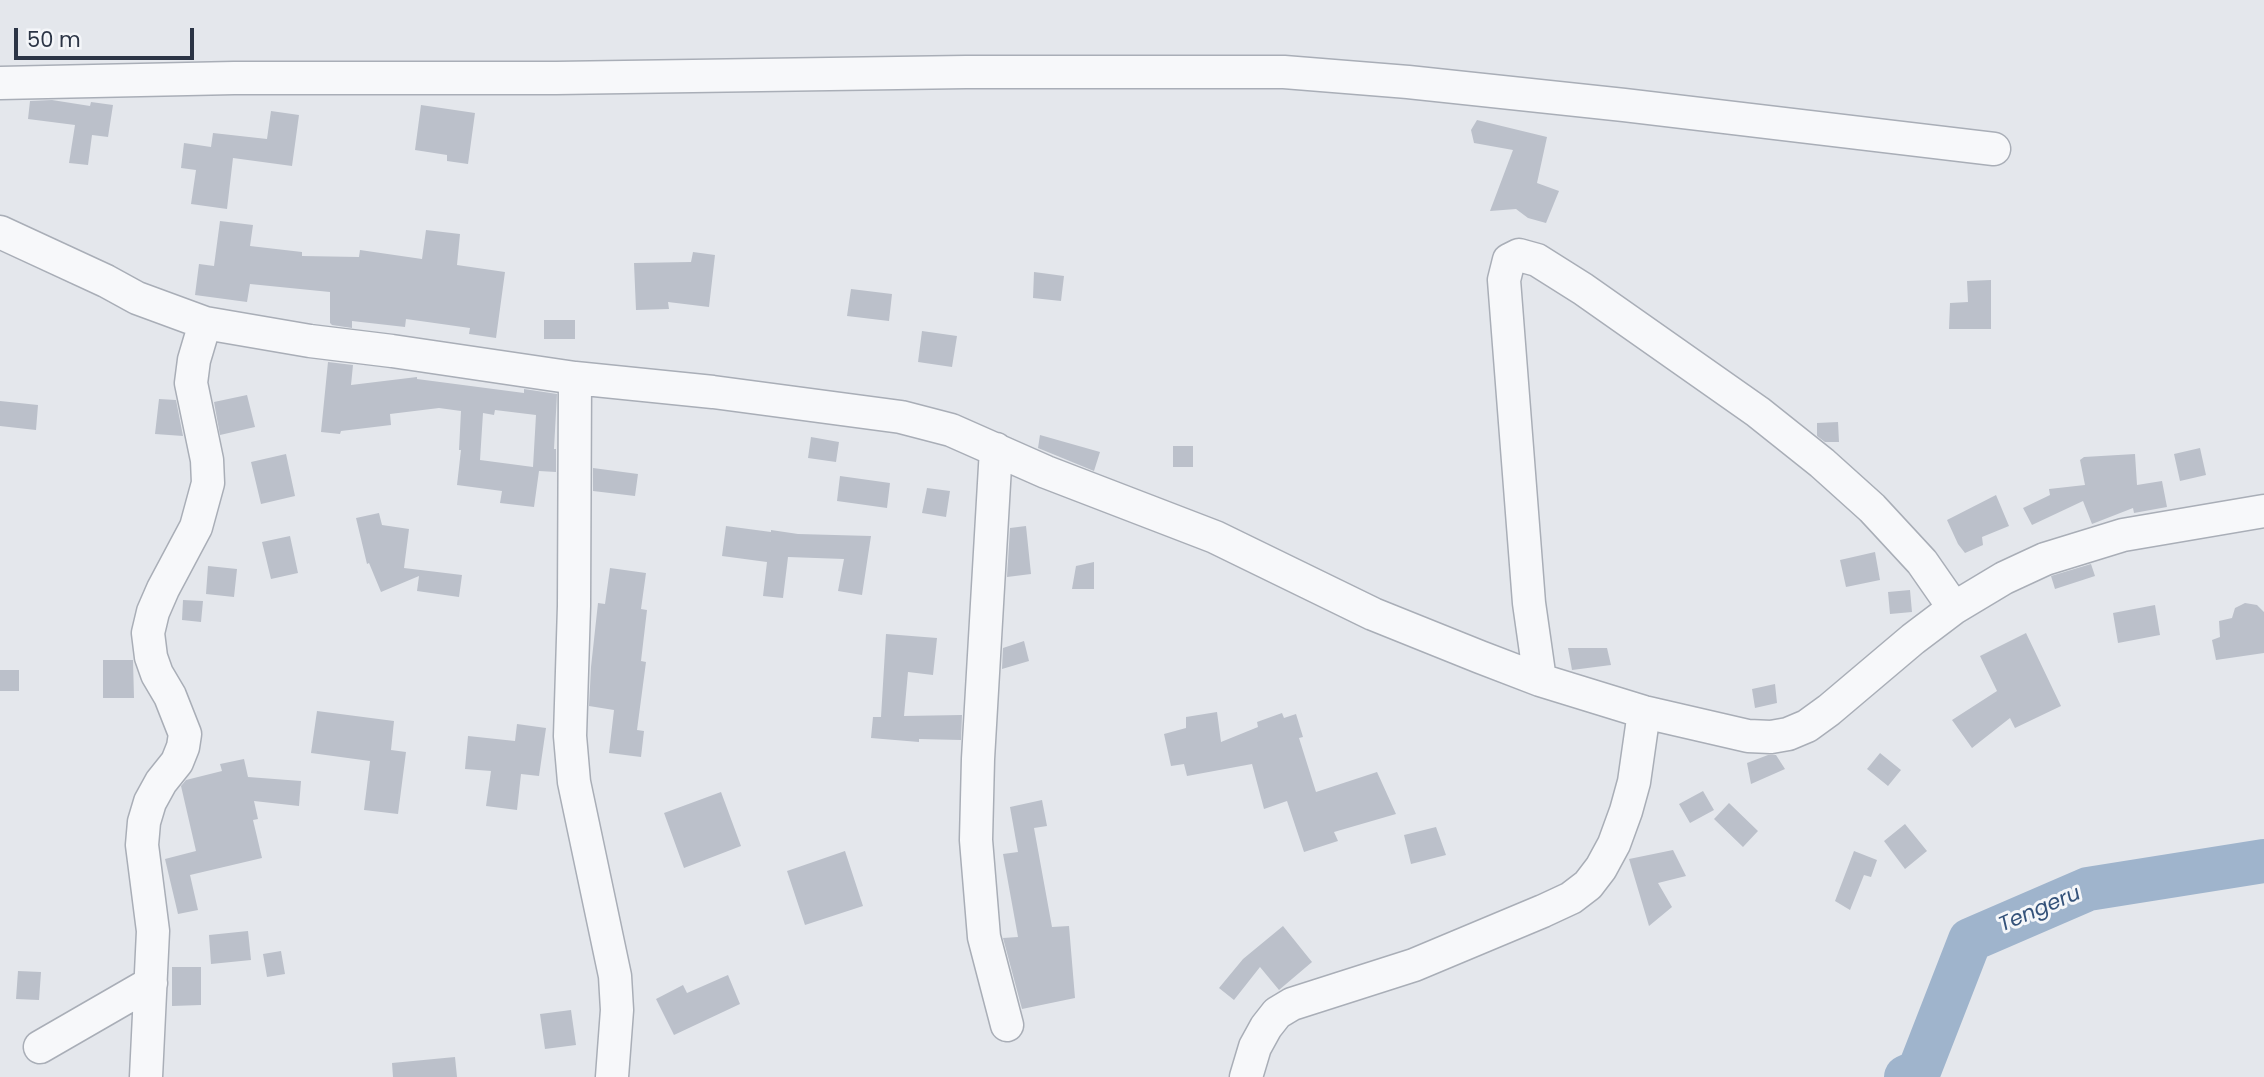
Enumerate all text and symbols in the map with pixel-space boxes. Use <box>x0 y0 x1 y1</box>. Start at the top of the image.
scale bar <box>18 14 198 58</box>
text: 50 m <box>27 25 81 54</box>
water label: Tengeru <box>1995 882 2085 938</box>

